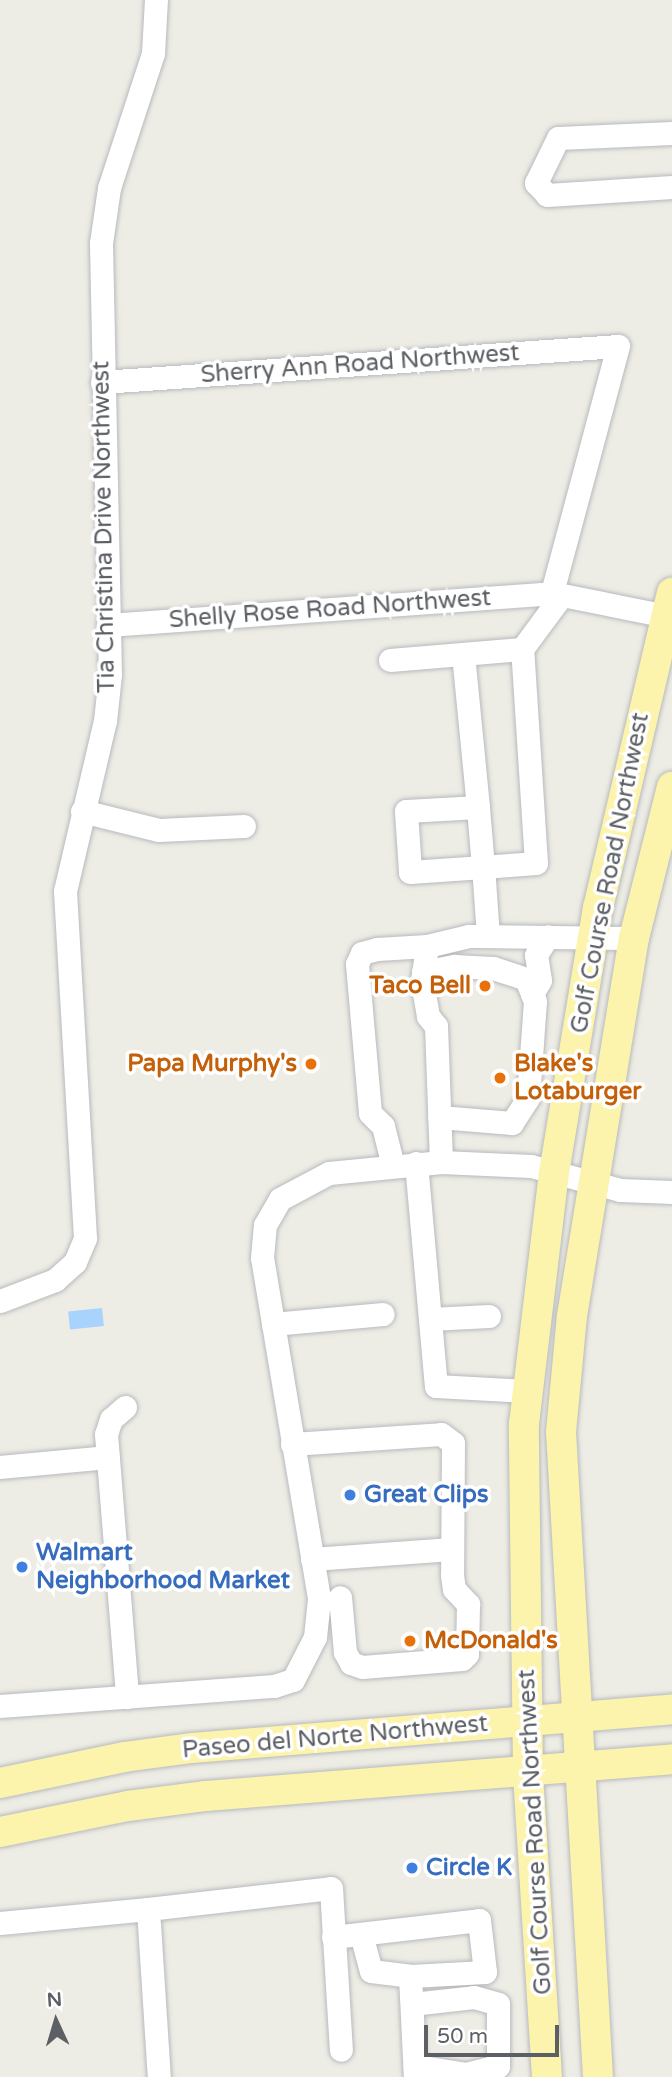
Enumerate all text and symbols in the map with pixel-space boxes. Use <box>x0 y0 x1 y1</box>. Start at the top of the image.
street label: Sherry Ann Road Northwest <box>200 338 520 390</box>
street label: Tia Christina Drive Northwest <box>87 361 121 693</box>
street label: Shelly Rose Road Northwest <box>168 583 492 635</box>
street label: Golf Course Road Northwest <box>565 710 655 1036</box>
place label: Taco Bell <box>369 972 471 1000</box>
marker: Taco Bell <box>477 978 493 994</box>
place label: Papa Murphy's <box>127 1050 297 1078</box>
place label: Blake's Lotaburger <box>514 1050 641 1106</box>
marker: Papa Murphy's <box>303 1056 319 1072</box>
marker: Blake's Lotaburger <box>492 1070 508 1086</box>
place label: Great Clips <box>364 1481 488 1509</box>
marker: Great Clips <box>342 1487 358 1503</box>
place label: Walmart Neighborhood Market <box>36 1539 290 1595</box>
marker: Walmart Neighborhood Market <box>14 1559 30 1575</box>
place label: McDonald's <box>424 1627 558 1655</box>
marker: McDonald's <box>402 1633 418 1649</box>
street label: Golf Course Road Northwest <box>512 1668 558 1996</box>
street label: Paseo del Norte Northwest <box>181 1709 489 1765</box>
place label: Circle K <box>426 1854 512 1882</box>
marker: Circle K <box>404 1860 420 1876</box>
north arrow <box>21 1986 91 2056</box>
text: N <box>46 1989 63 2012</box>
scale bar <box>427 2010 562 2054</box>
text: 50 m <box>437 2024 488 2049</box>

